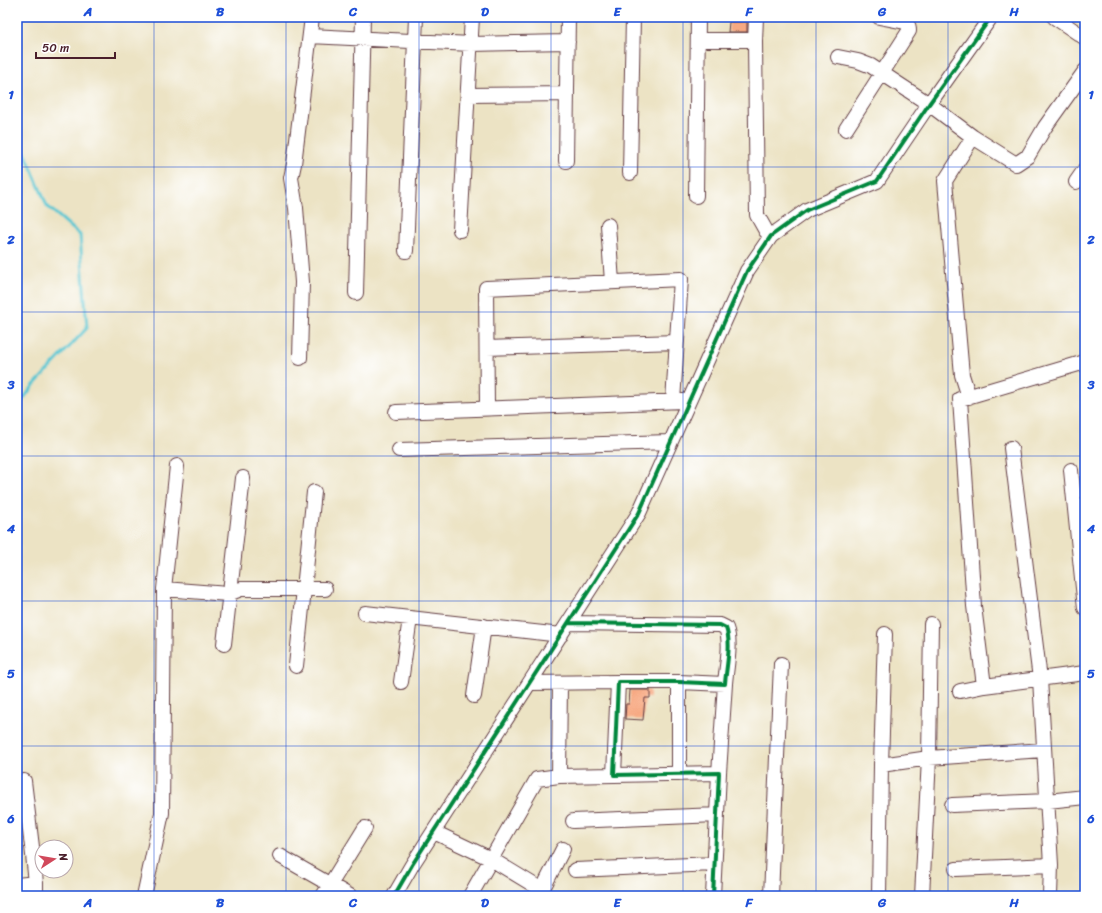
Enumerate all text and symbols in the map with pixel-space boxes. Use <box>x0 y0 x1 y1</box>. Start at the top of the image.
text: A <box>83 0 92 23</box>
text: B <box>216 0 225 23</box>
text: C <box>348 0 358 23</box>
text: D <box>481 0 489 23</box>
text: E <box>613 0 622 23</box>
text: F <box>744 0 753 23</box>
text: G <box>877 0 887 23</box>
text: H <box>1008 0 1019 23</box>
scale bar <box>36 34 115 60</box>
text: 50 m <box>42 37 69 59</box>
text: 1 <box>8 83 14 106</box>
text: 1 <box>1088 83 1094 106</box>
text: 2 <box>6 228 15 251</box>
text: 2 <box>1086 228 1095 251</box>
text: 3 <box>6 373 15 396</box>
text: 3 <box>1086 373 1095 396</box>
text: 4 <box>6 517 16 540</box>
text: 4 <box>1086 517 1096 540</box>
text: 5 <box>7 662 15 685</box>
text: 5 <box>1087 662 1095 685</box>
text: 6 <box>6 807 15 830</box>
text: 6 <box>1086 807 1095 830</box>
north arrow <box>34 839 74 879</box>
text: N <box>53 850 73 863</box>
text: A <box>83 891 92 913</box>
text: B <box>216 891 225 913</box>
text: C <box>348 891 358 913</box>
text: D <box>481 891 489 913</box>
text: E <box>613 891 622 913</box>
text: F <box>744 891 753 913</box>
text: G <box>877 891 887 913</box>
text: H <box>1008 891 1019 913</box>

